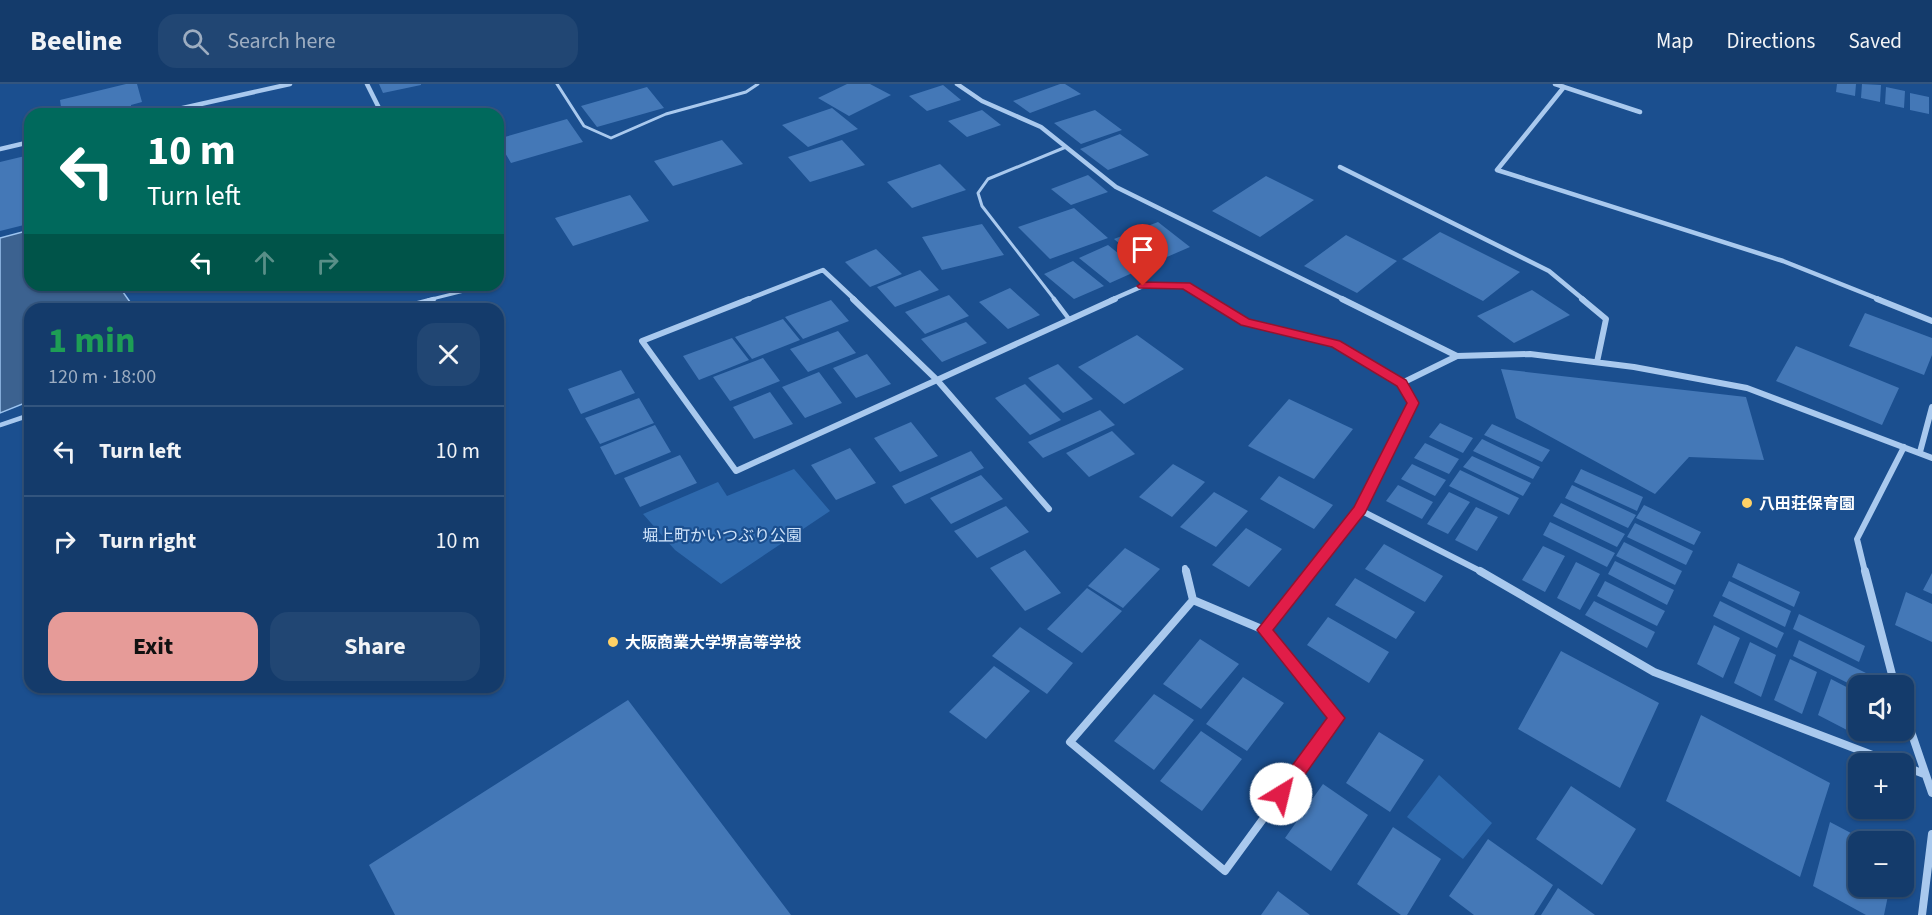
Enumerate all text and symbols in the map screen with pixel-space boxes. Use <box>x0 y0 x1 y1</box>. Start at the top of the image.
search box <box>158 14 578 68</box>
text: Beeline <box>30 21 122 61</box>
icon: search <box>179 25 212 58</box>
text: Search here <box>227 25 336 57</box>
text: Map <box>1656 26 1694 56</box>
text: Directions <box>1727 26 1815 56</box>
text: Saved <box>1848 26 1902 56</box>
text: 10 m <box>147 121 236 181</box>
icon: left <box>48 132 126 210</box>
text: Turn left <box>147 177 241 216</box>
pin <box>1117 224 1168 286</box>
icon: arrive <box>1126 233 1159 266</box>
icon: left <box>185 246 218 279</box>
icon: ahead <box>248 246 281 279</box>
icon: right <box>311 246 344 279</box>
text: 1 min <box>48 315 136 366</box>
button: close <box>417 323 480 386</box>
text: 120 m · 18:00 <box>48 363 156 391</box>
icon: left <box>48 435 81 468</box>
text: Turn left <box>99 435 181 467</box>
text: 10 m <box>435 435 480 467</box>
place label: 八田荘保育園 <box>1759 493 1855 515</box>
marker: 八田荘保育園 <box>1740 496 1754 510</box>
icon: right <box>48 525 81 558</box>
text: Turn right <box>99 525 196 557</box>
text: 10 m <box>435 525 480 557</box>
park label: 堀上町かいつぶり公園 <box>642 525 802 547</box>
button: Exit <box>48 612 258 681</box>
button: Share <box>270 612 480 681</box>
place label: 大阪商業大学堺高等学校 <box>625 632 801 654</box>
marker: 大阪商業大学堺高等学校 <box>606 635 620 649</box>
map controls <box>1848 675 1914 897</box>
button: sound <box>1848 675 1914 741</box>
button: + <box>1848 753 1914 819</box>
position arrow <box>1249 762 1313 826</box>
button: − <box>1848 831 1914 897</box>

